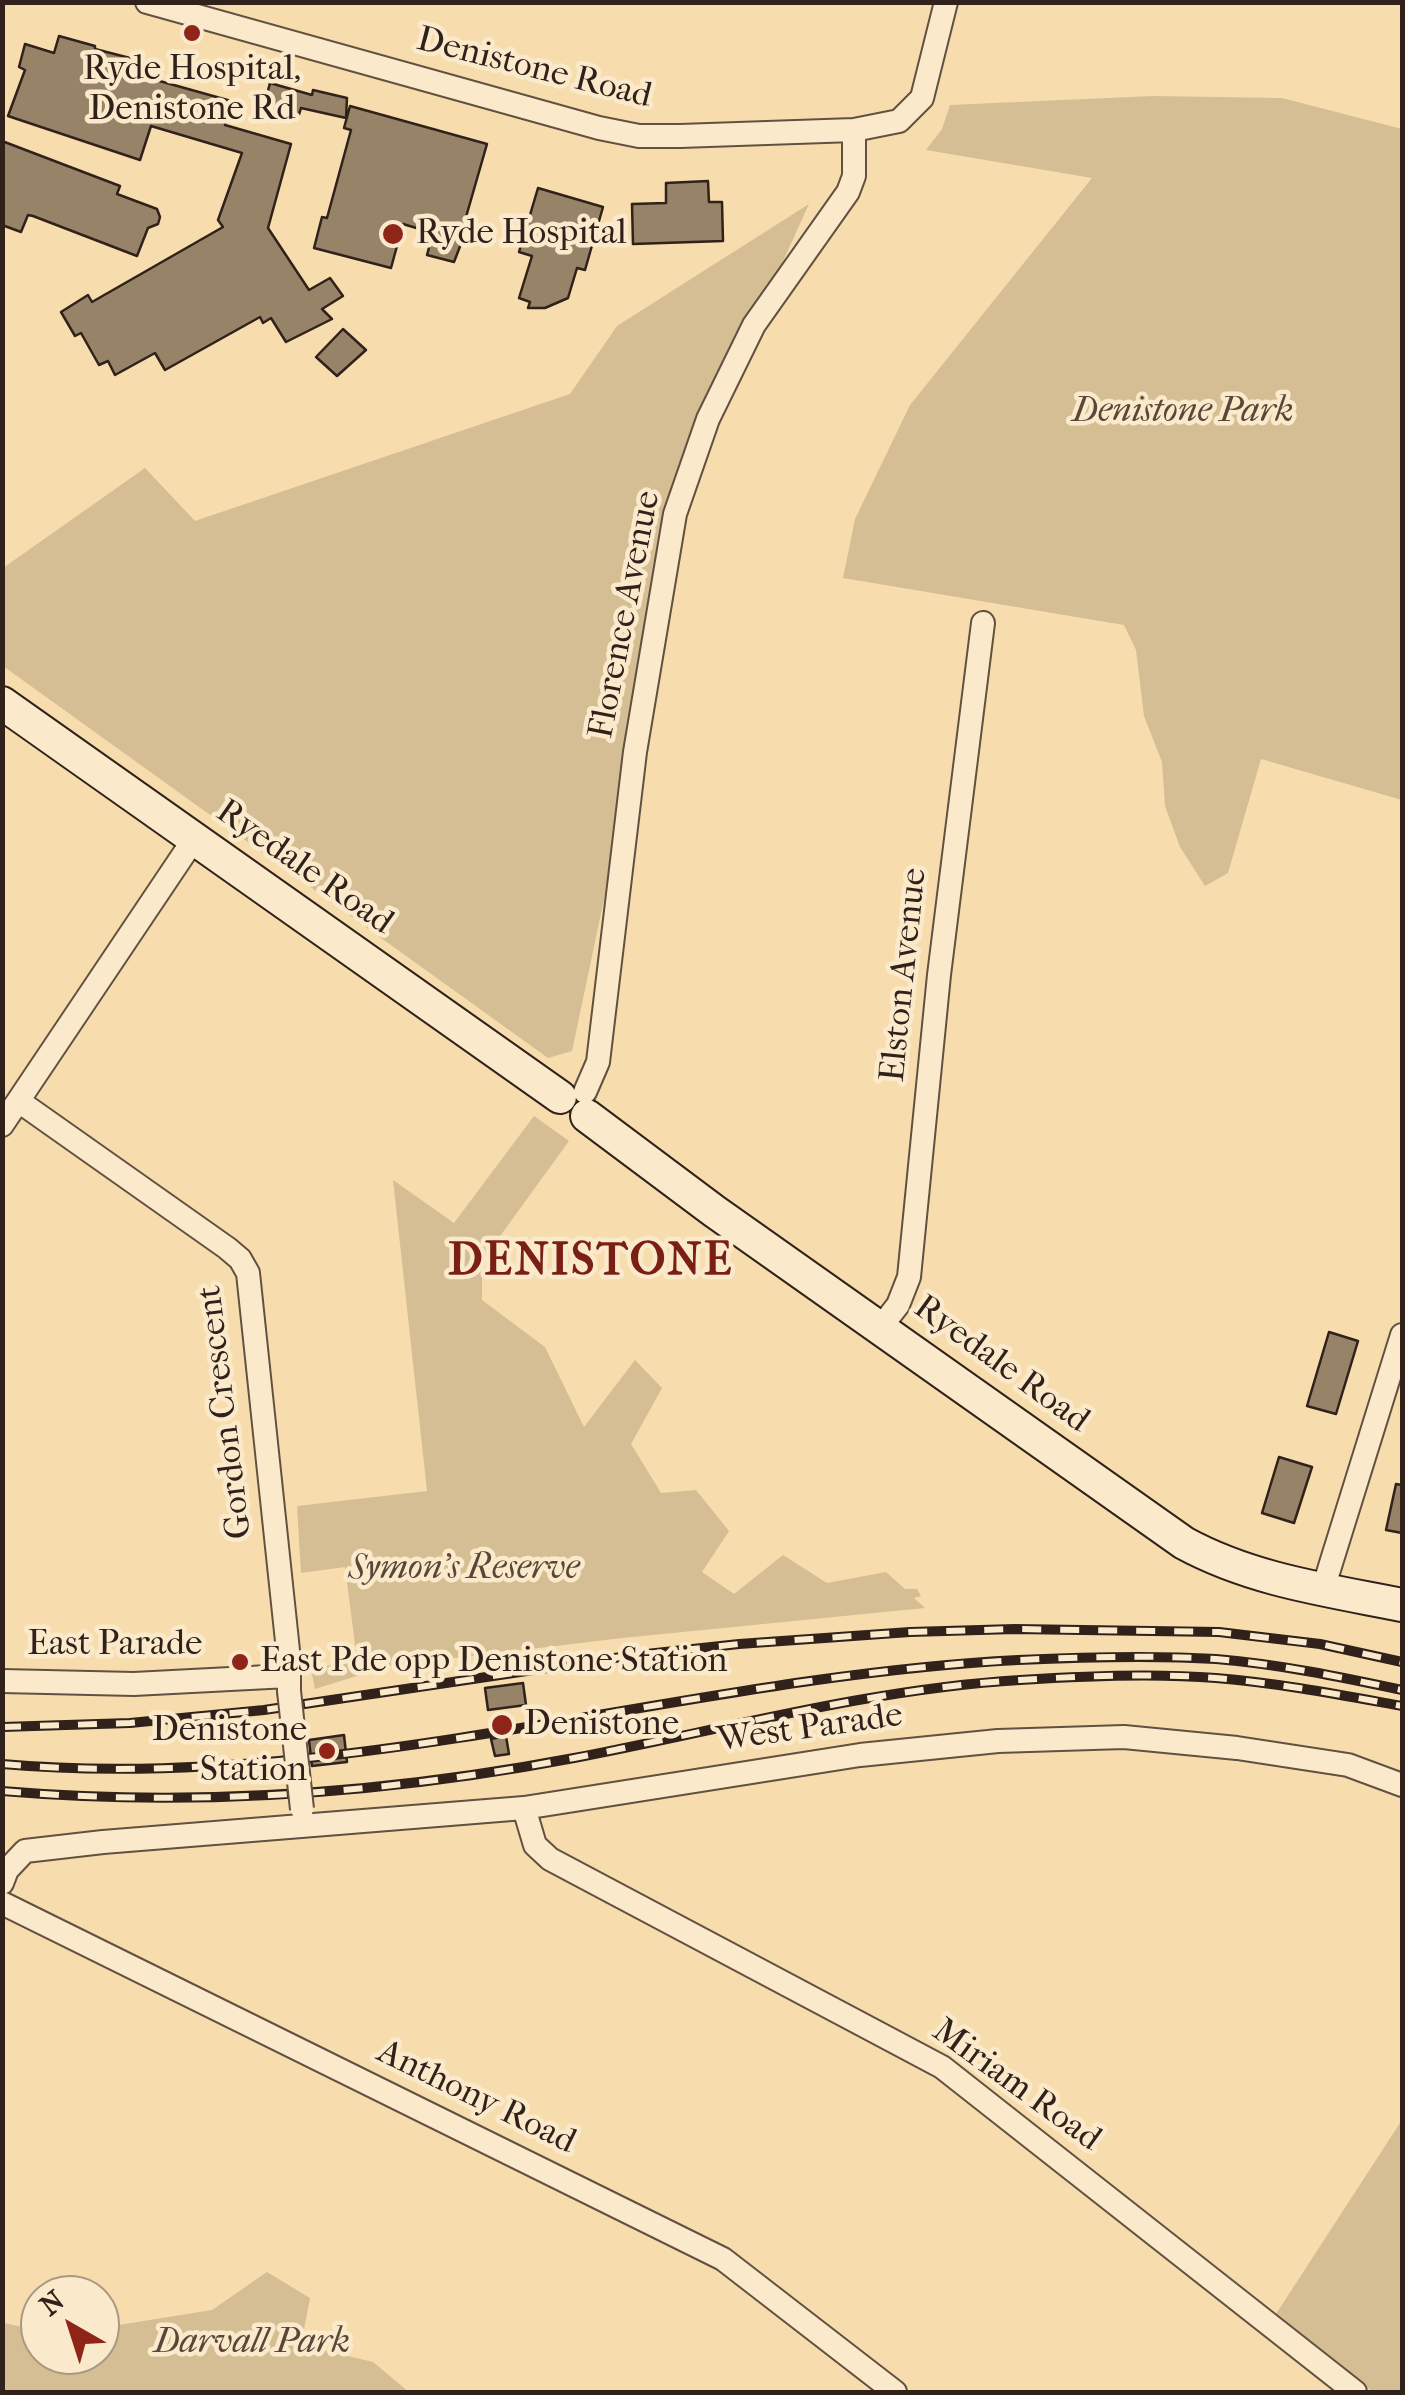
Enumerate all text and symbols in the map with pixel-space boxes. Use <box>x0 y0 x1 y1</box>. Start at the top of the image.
street label: Denistone Road <box>412 20 656 118</box>
marker: Ryde Hospital, Denistone Rd <box>181 22 203 44</box>
place label: Ryde Hospital, Denistone Rd <box>83 49 301 131</box>
place label: Ryde Hospital <box>416 213 627 255</box>
marker: Ryde Hospital <box>380 221 406 247</box>
park label: Denistone Park <box>1072 391 1294 433</box>
street label: Florence Avenue <box>581 488 671 742</box>
street label: Ryedale Road <box>207 792 401 944</box>
street label: Elston Avenue <box>873 866 937 1084</box>
district label: DENISTONE <box>448 1236 734 1290</box>
street label: Gordon Crescent <box>190 1283 262 1541</box>
street label: Ryedale Road <box>905 1287 1097 1443</box>
park label: Symon's Reserve <box>348 1548 580 1590</box>
street label: East Parade <box>28 1624 202 1666</box>
place label: East Pde opp Denistone Station <box>260 1641 728 1683</box>
marker: East Pde opp Denistone Station <box>229 1651 251 1673</box>
street label: West Parade <box>715 1695 905 1763</box>
place label: Denistone <box>524 1704 679 1746</box>
place label: Denistone Station <box>152 1710 307 1792</box>
marker: Denistone <box>489 1712 515 1738</box>
marker: Denistone Station <box>316 1740 338 1762</box>
street label: Miriam Road <box>923 2011 1109 2161</box>
street label: Anthony Road <box>370 2032 582 2164</box>
north arrow <box>20 2275 120 2375</box>
text: N <box>33 2283 71 2322</box>
park label: Darvall Park <box>154 2322 350 2364</box>

